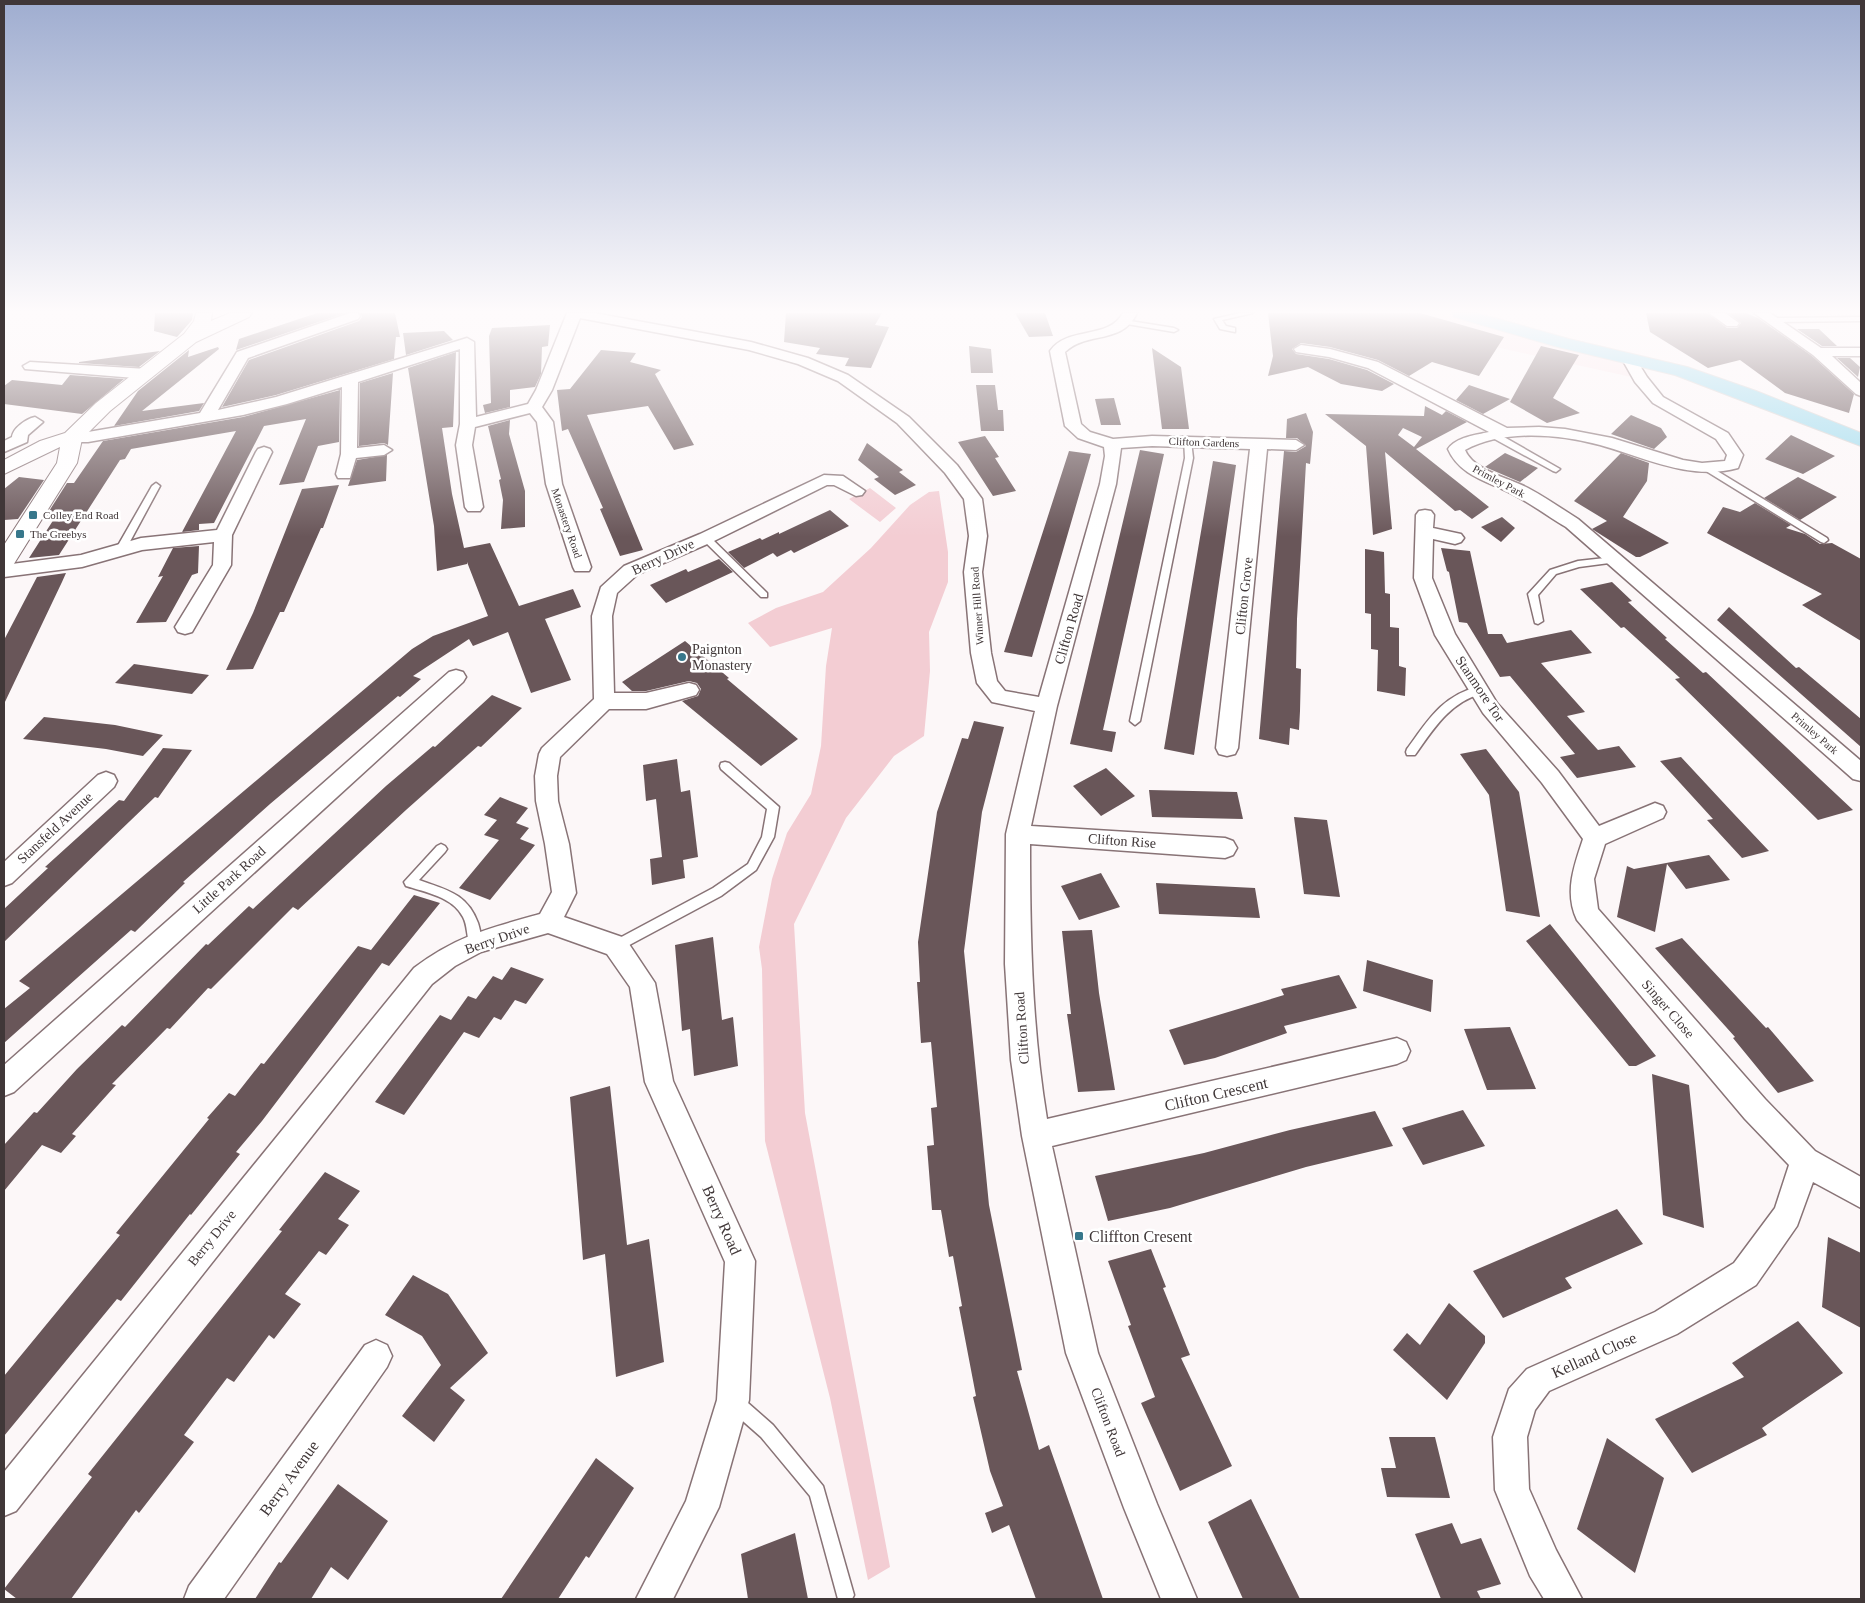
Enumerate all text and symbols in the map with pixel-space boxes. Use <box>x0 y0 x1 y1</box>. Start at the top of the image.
street label: Clifton Gardens <box>1169 435 1239 449</box>
street label: Primley Park <box>1471 462 1528 500</box>
street label: Monastery Road <box>549 487 585 560</box>
marker: Colley End Road <box>27 509 39 521</box>
place label: Colley End Road <box>43 509 119 521</box>
marker: The Greebys <box>14 528 26 540</box>
place label: The Greebys <box>30 528 87 540</box>
street label: Berry Drive <box>629 536 697 578</box>
street label: Clifton Grove <box>1232 556 1256 636</box>
street label: Winner Hill Road <box>968 566 986 646</box>
street label: Clifton Road <box>1052 592 1086 666</box>
place label: Paignton Monastery <box>692 642 752 673</box>
marker: Paignton Monastery <box>676 651 688 663</box>
street label: Stanmore Tor <box>1452 653 1508 725</box>
street label: Primley Park <box>1789 710 1841 757</box>
street label: Stansfeld Avenue <box>14 789 96 867</box>
street label: Clifton Rise <box>1088 831 1156 851</box>
street label: Little Park Road <box>190 843 268 917</box>
street label: Berry Drive <box>463 921 531 957</box>
street label: Singer Close <box>1639 977 1697 1041</box>
street label: Clifton Road <box>1012 991 1032 1065</box>
street label: Clifton Crescent <box>1163 1074 1270 1114</box>
street label: Berry Road <box>698 1183 745 1258</box>
street label: Berry Drive <box>185 1207 239 1269</box>
place label: Cliffton Cresent <box>1089 1228 1193 1245</box>
marker: Cliffton Cresent <box>1073 1230 1085 1242</box>
street label: Kelland Close <box>1549 1329 1639 1381</box>
street label: Clifton Road <box>1088 1385 1128 1459</box>
street label: Berry Avenue <box>256 1437 323 1519</box>

